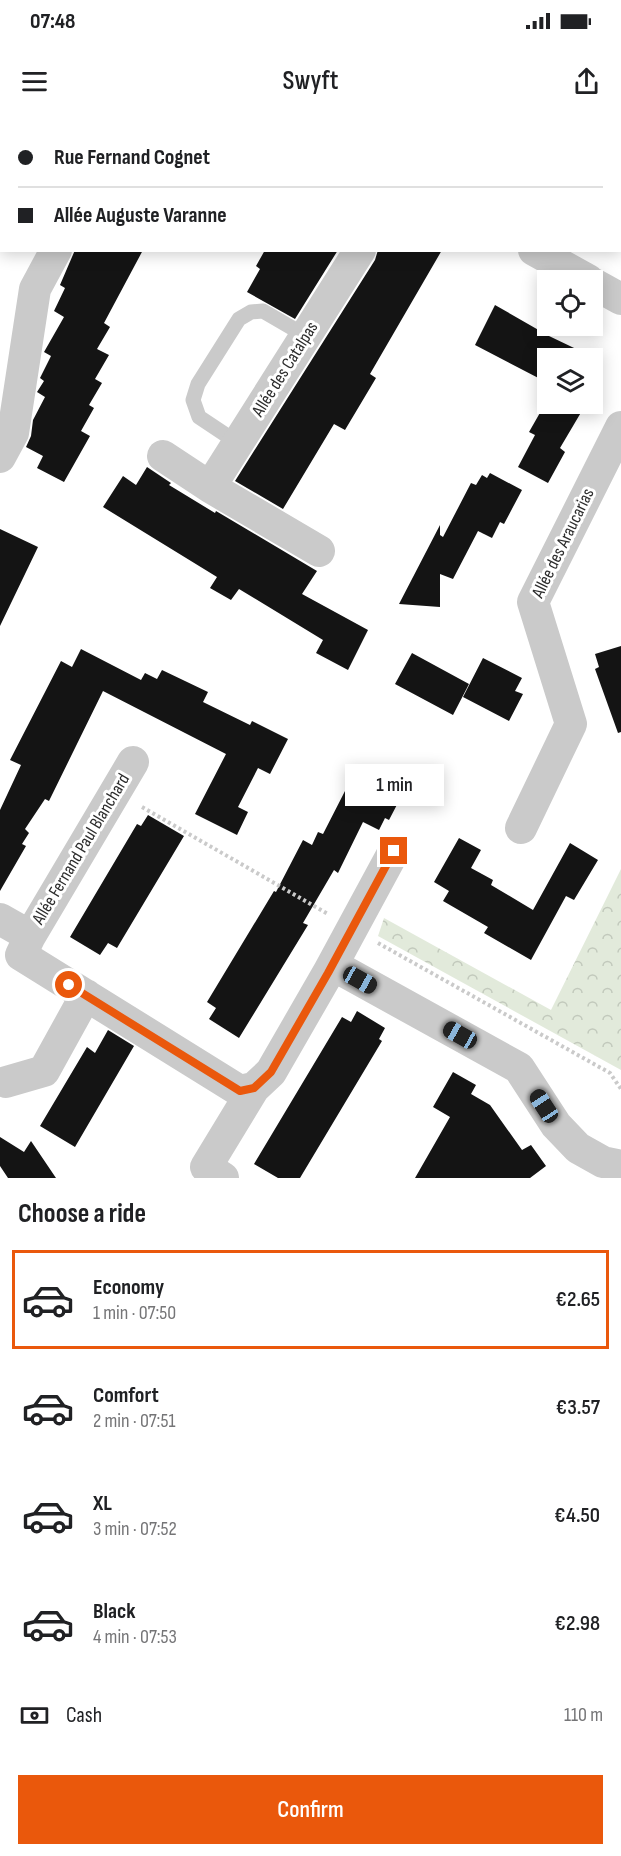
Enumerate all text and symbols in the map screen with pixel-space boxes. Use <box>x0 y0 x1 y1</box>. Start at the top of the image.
text: 07:48 <box>30 8 76 35</box>
icon: menu <box>18 65 51 98</box>
text: Swyft <box>283 65 338 97</box>
icon: share <box>570 65 603 98</box>
text: Rue Fernand Cognet <box>54 144 210 171</box>
text: Allée Auguste Varanne <box>54 202 227 229</box>
map controls <box>537 270 603 414</box>
button: locate <box>537 270 603 336</box>
street label: Allée des Catalpas <box>247 318 322 421</box>
button: layers <box>537 348 603 414</box>
street label: Allée des Araucarias <box>527 485 599 602</box>
callout: 1 min <box>344 764 444 806</box>
street label: Allée Fernand Paul Blanchard <box>27 770 134 929</box>
text: 1 min <box>376 773 413 797</box>
route end <box>380 837 407 864</box>
car <box>340 963 380 997</box>
route start <box>55 971 82 998</box>
car <box>440 1018 480 1052</box>
car <box>527 1086 561 1126</box>
text: Choose a ride <box>18 1198 146 1230</box>
icon: car <box>21 1273 75 1327</box>
text: Economy <box>93 1274 164 1301</box>
text: €2.65 <box>556 1286 600 1313</box>
text: 1 min · 07:50 <box>93 1301 176 1325</box>
icon: car <box>21 1381 75 1435</box>
text: Comfort <box>93 1382 159 1409</box>
text: €3.57 <box>556 1394 600 1421</box>
text: 2 min · 07:51 <box>93 1409 175 1433</box>
icon: car <box>21 1489 75 1543</box>
text: XL <box>93 1490 112 1517</box>
text: €4.50 <box>554 1502 600 1529</box>
text: 3 min · 07:52 <box>93 1517 177 1541</box>
icon: car <box>21 1597 75 1651</box>
text: Black <box>93 1598 135 1625</box>
text: €2.98 <box>555 1610 600 1637</box>
text: 4 min · 07:53 <box>93 1625 177 1649</box>
icon: cash <box>18 1699 51 1732</box>
text: Cash <box>66 1702 102 1729</box>
text: 110 m <box>564 1703 603 1727</box>
button: Confirm <box>18 1775 603 1844</box>

